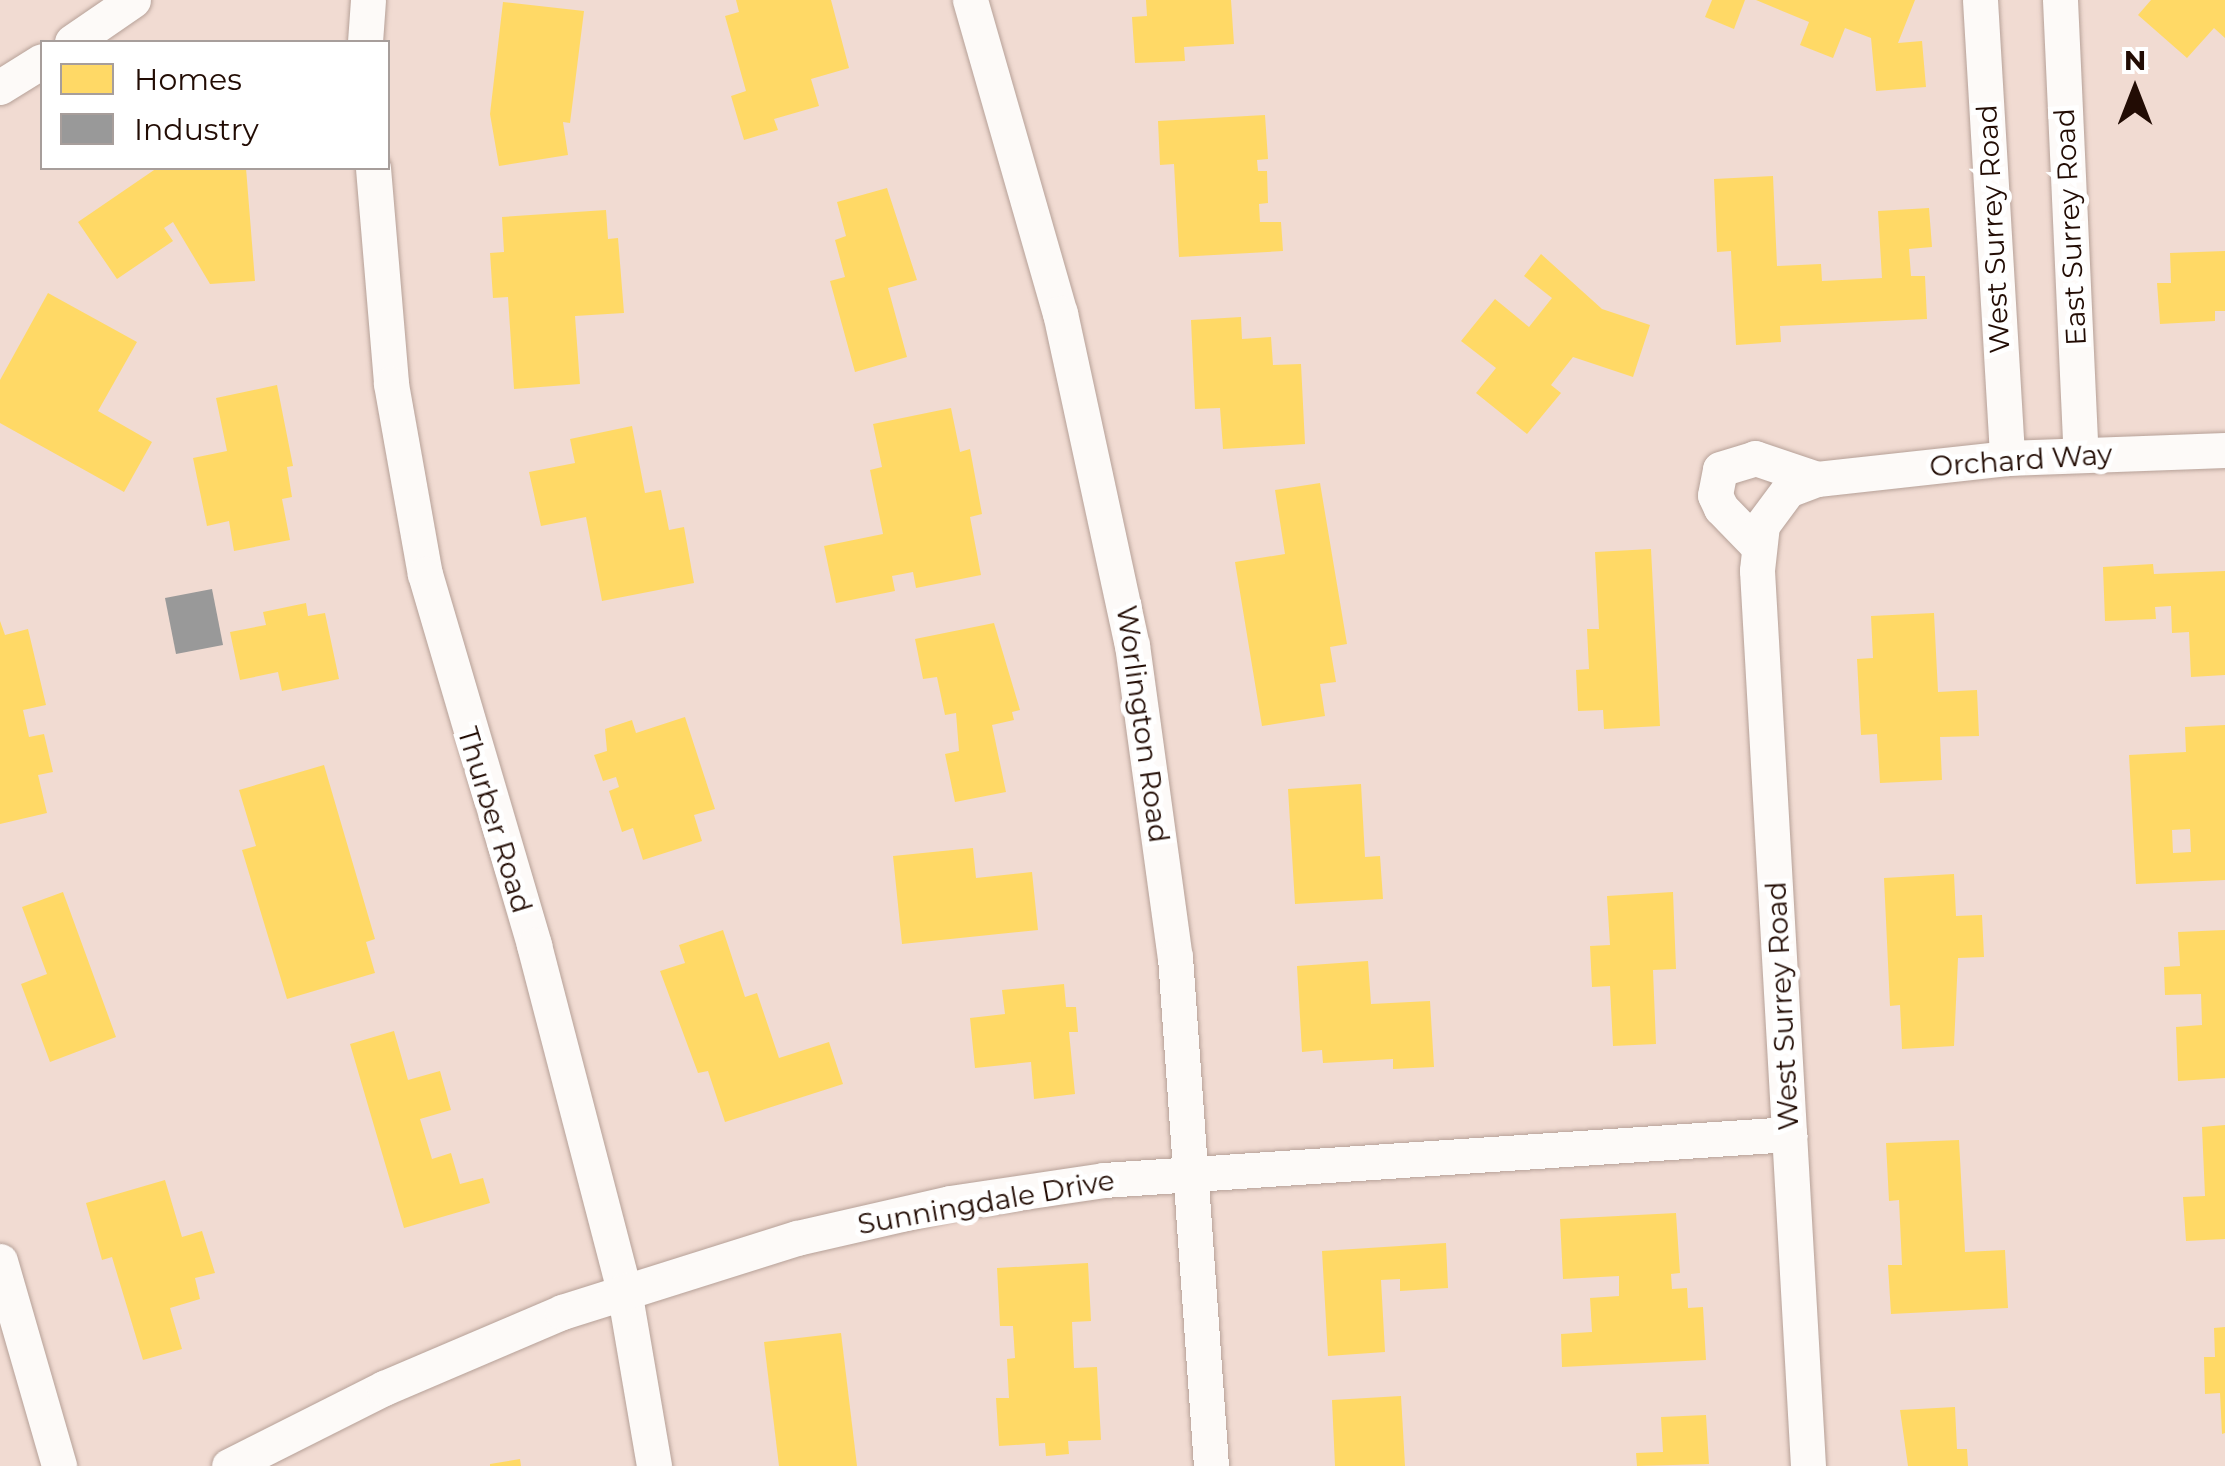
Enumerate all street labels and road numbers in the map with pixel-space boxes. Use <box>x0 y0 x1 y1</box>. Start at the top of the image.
street label: West Surrey Road <box>1970 104 2016 354</box>
street label: East Surrey Road <box>2047 107 2093 347</box>
street label: Orchard Way <box>1928 437 2114 483</box>
street label: Worlington Road <box>1110 603 1176 845</box>
street label: Thurber Road <box>451 723 539 917</box>
street label: West Surrey Road <box>1759 881 1805 1131</box>
street label: Sunningdale Drive <box>855 1163 1117 1241</box>

